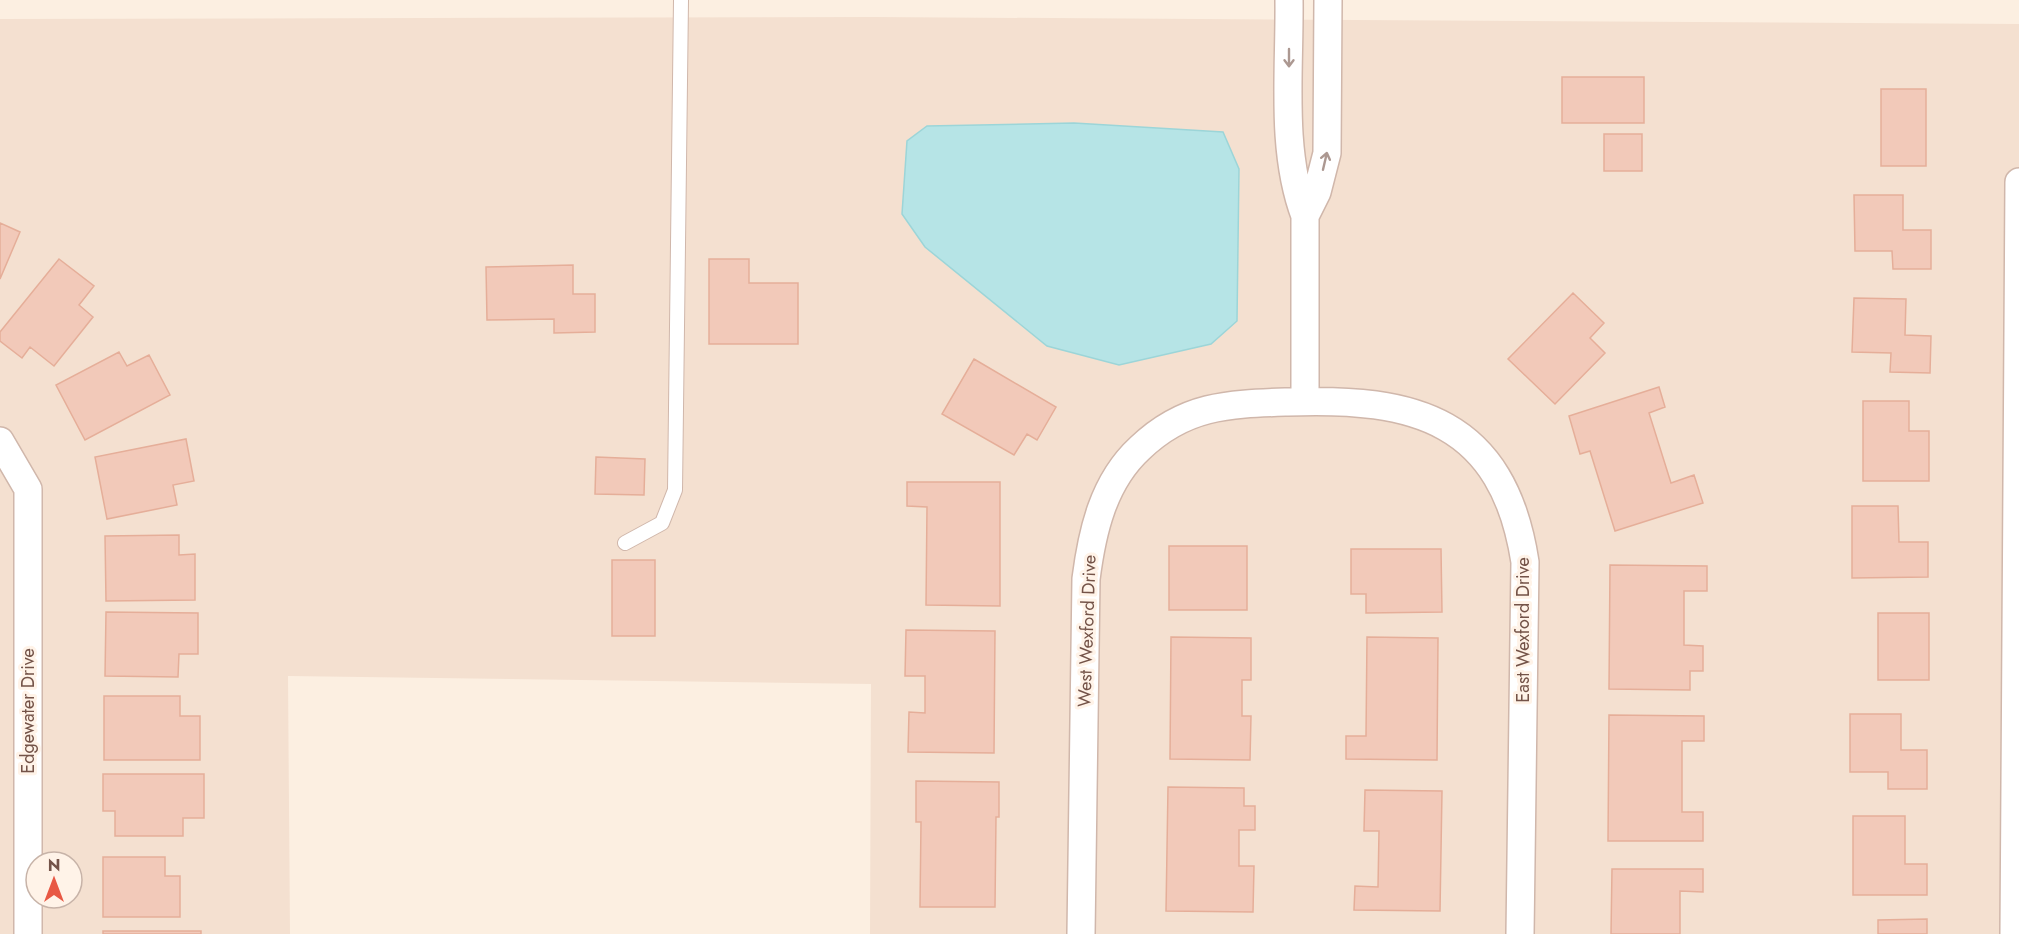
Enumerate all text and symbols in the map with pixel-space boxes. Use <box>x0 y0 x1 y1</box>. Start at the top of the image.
one-way arrow <box>1284 48 1295 68</box>
one-way arrow <box>1319 152 1331 171</box>
street label: West Wexford Drive <box>1071 554 1103 708</box>
street label: East Wexford Drive <box>1510 557 1536 703</box>
street label: Edgewater Drive <box>15 648 41 774</box>
north arrow <box>24 850 84 910</box>
text: N <box>48 854 60 877</box>

